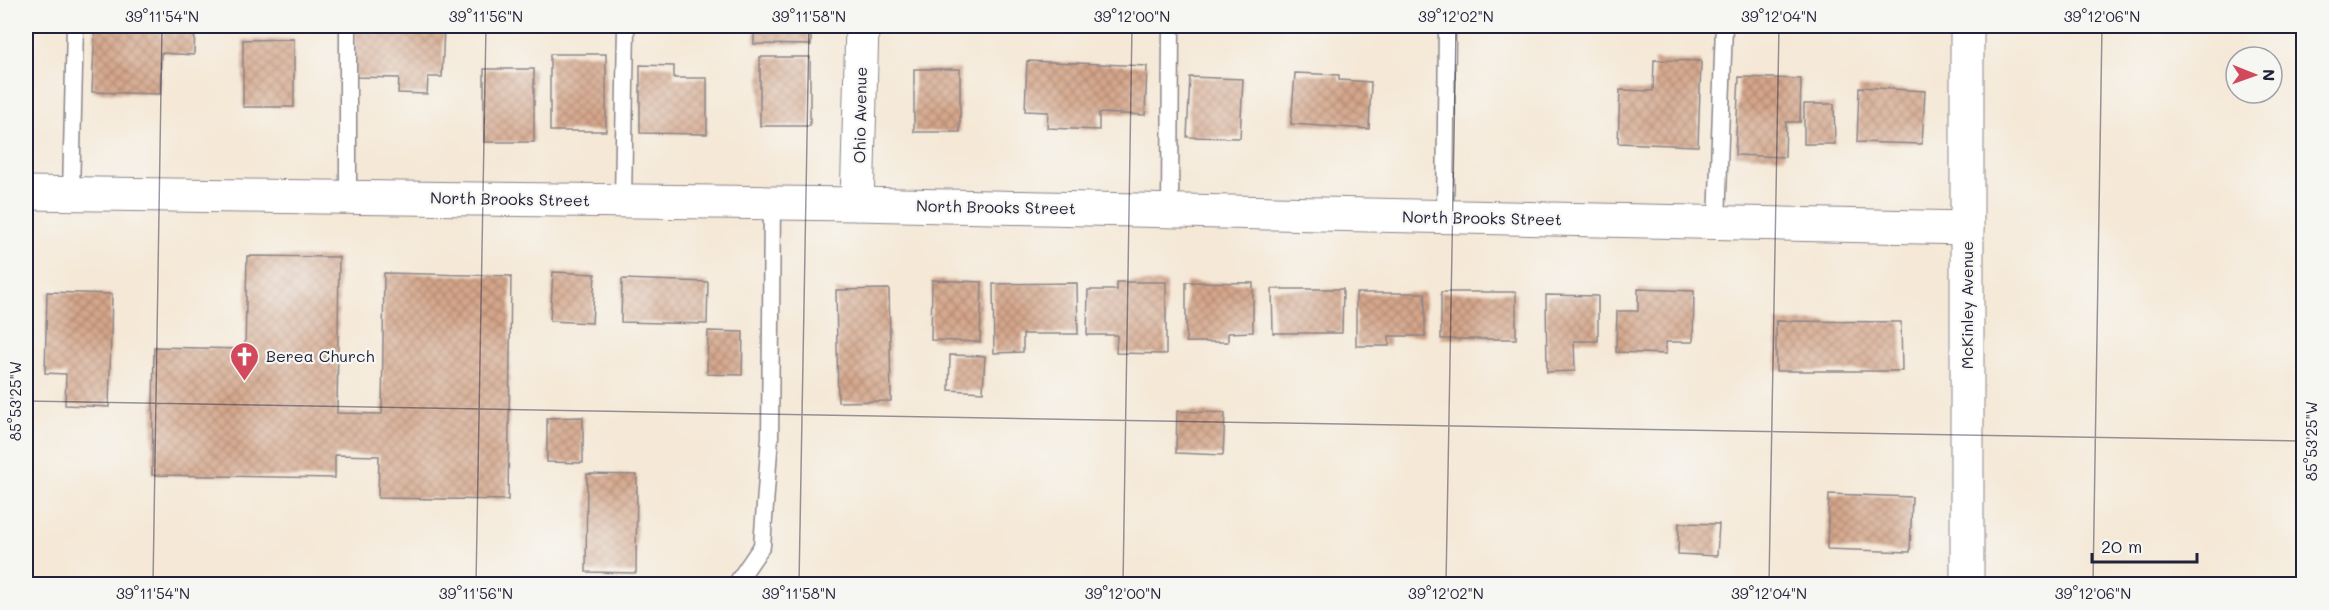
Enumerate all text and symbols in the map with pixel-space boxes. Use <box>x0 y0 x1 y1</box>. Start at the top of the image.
text: 39°11'54"N <box>125 6 199 26</box>
text: 39°11'56"N <box>449 6 523 26</box>
text: 39°11'58"N <box>772 6 846 26</box>
text: 39°12'00"N <box>1094 6 1170 26</box>
text: 39°12'02"N <box>1418 6 1494 26</box>
text: 39°12'04"N <box>1741 6 1817 26</box>
text: 39°12'06"N <box>2064 6 2140 26</box>
north arrow <box>2224 45 2284 105</box>
street label: Ohio Avenue <box>848 67 871 163</box>
text: N <box>2259 69 2280 82</box>
street label: North Brooks Street <box>430 187 590 210</box>
street label: North Brooks Street <box>916 195 1076 218</box>
street label: North Brooks Street <box>1402 206 1562 229</box>
street label: McKinley Avenue <box>1956 241 1977 369</box>
church icon: Berea Church <box>229 340 261 382</box>
place label: Berea Church <box>266 345 375 366</box>
text: 85°53'25"W <box>5 361 25 441</box>
text: 85°53'25"W <box>2301 401 2321 481</box>
scale bar <box>2092 526 2197 564</box>
text: 20 m <box>2101 534 2142 558</box>
text: 39°11'54"N <box>116 583 190 603</box>
text: 39°11'56"N <box>439 583 513 603</box>
text: 39°11'58"N <box>762 583 836 603</box>
text: 39°12'00"N <box>1085 583 1161 603</box>
text: 39°12'02"N <box>1408 583 1484 603</box>
text: 39°12'04"N <box>1731 583 1807 603</box>
text: 39°12'06"N <box>2055 583 2131 603</box>

